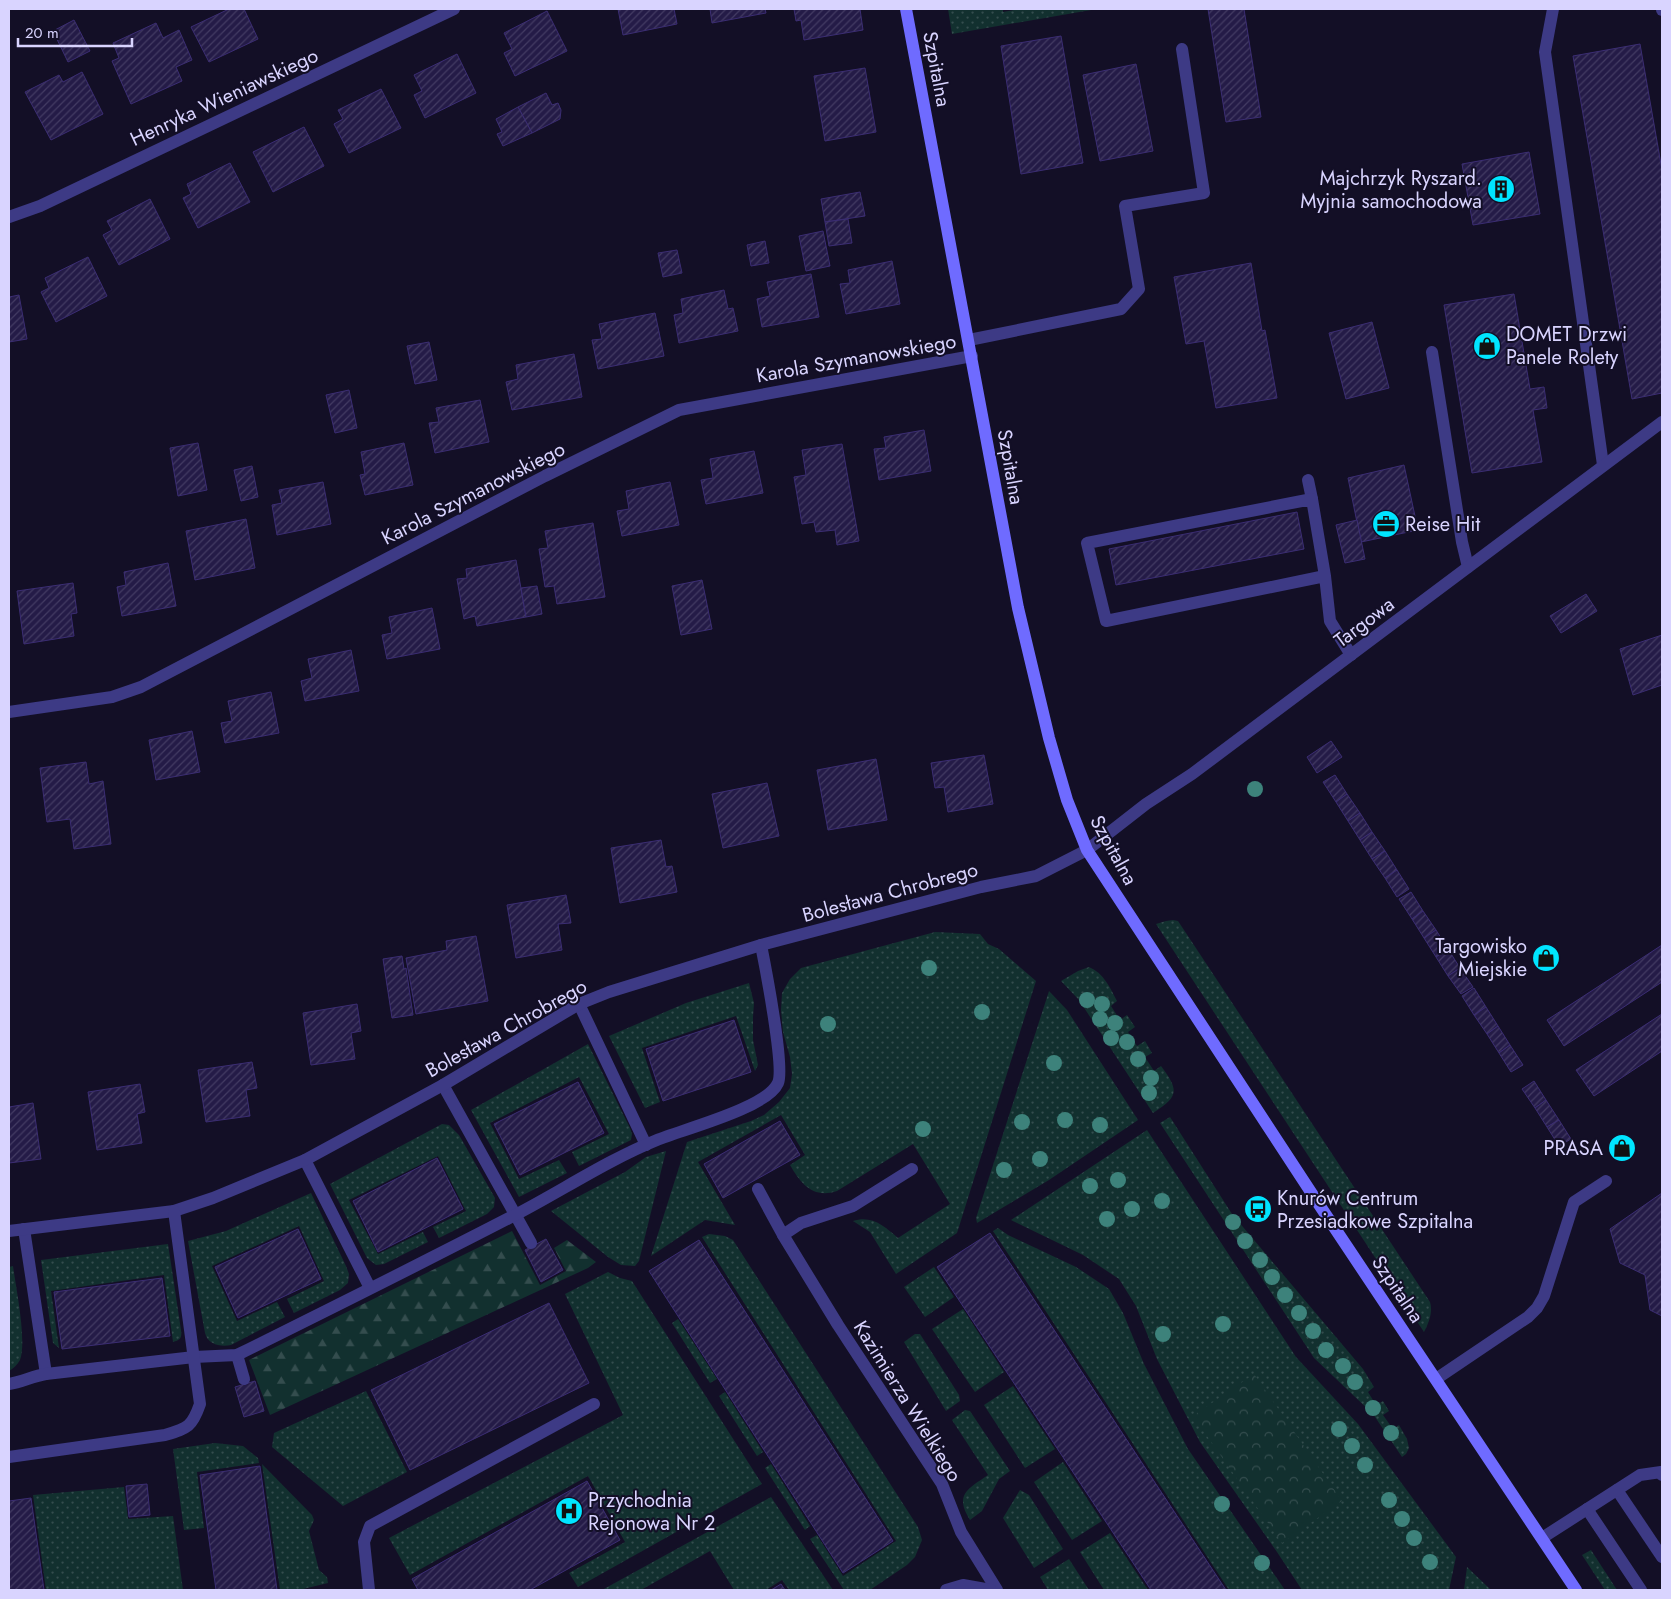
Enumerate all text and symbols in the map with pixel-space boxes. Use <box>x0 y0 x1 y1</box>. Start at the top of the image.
scale bar <box>18 15 131 47</box>
text: 20 m <box>25 22 59 44</box>
street label: Szpitalna <box>915 29 958 109</box>
street label: Henryka Wieniawskiego <box>125 41 323 154</box>
place label: Majchrzyk Ryszard. Myjnia samochodowa <box>1300 164 1482 216</box>
building icon: Majchrzyk Ryszard. Myjnia samochodowa <box>1486 174 1516 204</box>
place label: DOMET Drzwi Panele Rolety <box>1506 320 1627 372</box>
street label: Karola Szymanowskiego <box>754 327 958 390</box>
shop icon: DOMET Drzwi Panele Rolety <box>1472 331 1502 361</box>
street label: Szpitalna <box>990 427 1031 507</box>
street label: Karola Szymanowskiego <box>376 435 570 552</box>
office icon: Reise Hit <box>1371 509 1401 539</box>
place label: Reise Hit <box>1405 510 1481 539</box>
street label: Targowa <box>1328 590 1400 655</box>
street label: Szpitalna <box>1082 810 1145 890</box>
street label: Bolesława Chrobrego <box>799 855 981 930</box>
place label: Targowisko Miejskie <box>1435 932 1527 984</box>
shop icon: Targowisko Miejskie <box>1531 943 1561 973</box>
street label: Bolesława Chrobrego <box>420 972 592 1085</box>
shop icon: PRASA <box>1607 1133 1637 1163</box>
place label: PRASA <box>1543 1134 1604 1163</box>
place label: Knurów Centrum Przesiadkowe Szpitalna <box>1277 1184 1473 1236</box>
bus stop icon: Knurów Centrum Przesiadkowe Szpitalna <box>1243 1194 1273 1224</box>
street label: Szpitalna <box>1364 1250 1431 1329</box>
street label: Kazimierza Wielkiego <box>846 1315 969 1488</box>
place label: Przychodnia Rejonowa Nr 2 <box>588 1486 716 1538</box>
hospital icon: Przychodnia Rejonowa Nr 2 <box>554 1496 584 1526</box>

